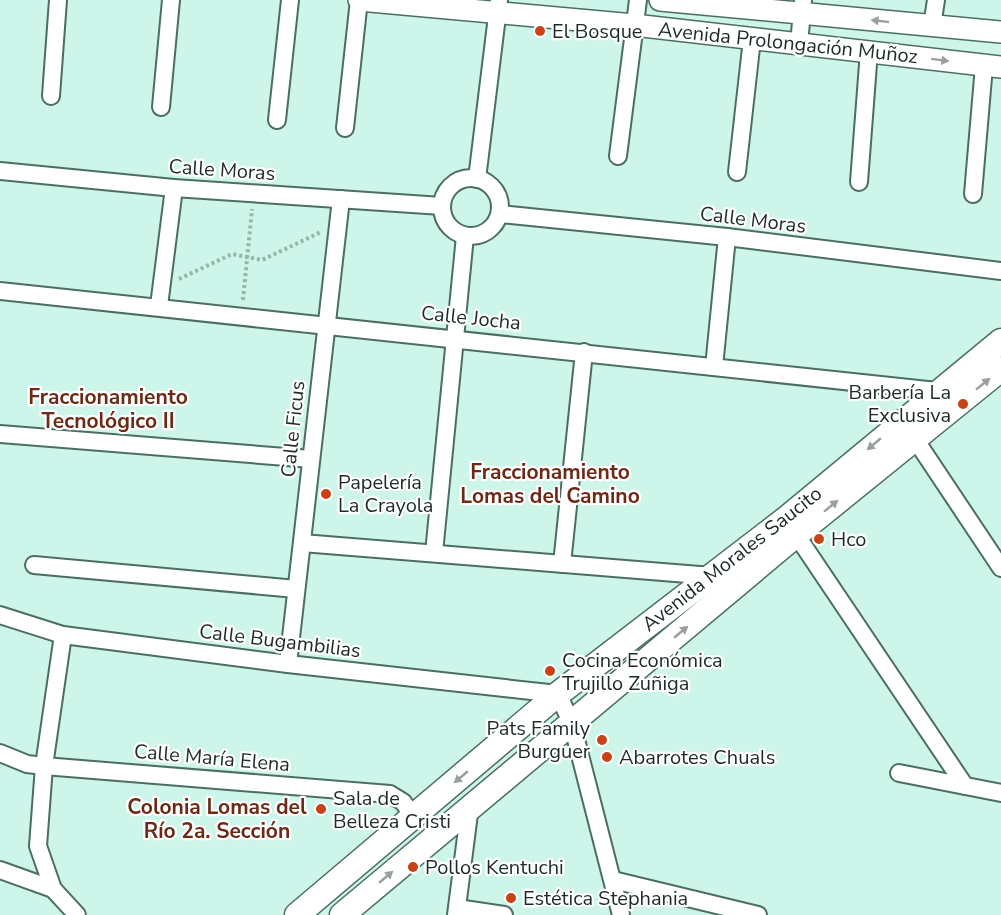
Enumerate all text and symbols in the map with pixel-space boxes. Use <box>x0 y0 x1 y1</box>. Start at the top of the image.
street label: Avenida Prolongación Muñoz <box>657 16 919 70</box>
one-way arrow <box>870 16 889 26</box>
place label: El Bosque <box>552 18 643 45</box>
marker: El Bosque <box>533 24 547 38</box>
one-way arrow <box>930 55 949 65</box>
street label: Calle Moras <box>168 153 276 187</box>
street label: Calle Moras <box>698 200 808 240</box>
street label: Calle Jocha <box>420 299 522 337</box>
one-way arrow <box>975 378 990 391</box>
street label: Calle Ficus <box>275 379 311 479</box>
place label: Barbería La Exclusiva <box>848 379 951 429</box>
district label: Fraccionamiento Tecnológico II <box>28 383 188 435</box>
marker: Barbería La Exclusiva <box>956 397 970 411</box>
one-way arrow <box>867 437 882 450</box>
district label: Fraccionamiento Lomas del Camino <box>460 458 640 510</box>
place label: Papelería La Crayola <box>338 469 433 519</box>
street label: Avenida Morales Saucito <box>636 480 828 638</box>
marker: Papelería La Crayola <box>319 487 333 501</box>
one-way arrow <box>823 500 839 513</box>
place label: Hco <box>831 526 866 553</box>
marker: Hco <box>812 532 826 546</box>
street label: Calle Bugambilias <box>198 618 362 664</box>
one-way arrow <box>673 625 689 638</box>
place label: Cocina Económica Trujillo Zuñiga <box>562 647 723 697</box>
marker: Cocina Económica Trujillo Zuñiga <box>543 664 557 678</box>
place label: Pats Family Burguer <box>487 715 591 765</box>
marker: Pats Family Burguer <box>595 733 609 747</box>
street label: Calle María Elena <box>133 738 291 778</box>
place label: Abarrotes Chuals <box>619 744 775 771</box>
marker: Abarrotes Chuals <box>600 750 614 764</box>
one-way arrow <box>454 770 469 783</box>
place label: Sala de Belleza Cristi <box>333 785 451 835</box>
district label: Colonia Lomas del Río 2a. Sección <box>127 793 307 845</box>
marker: Sala de Belleza Cristi <box>314 802 328 816</box>
place label: Pollos Kentuchi <box>425 854 564 881</box>
marker: Pollos Kentuchi <box>406 860 420 874</box>
one-way arrow <box>378 871 393 884</box>
place label: Estética Stephania <box>523 885 688 912</box>
marker: Estética Stephania <box>504 891 518 905</box>

